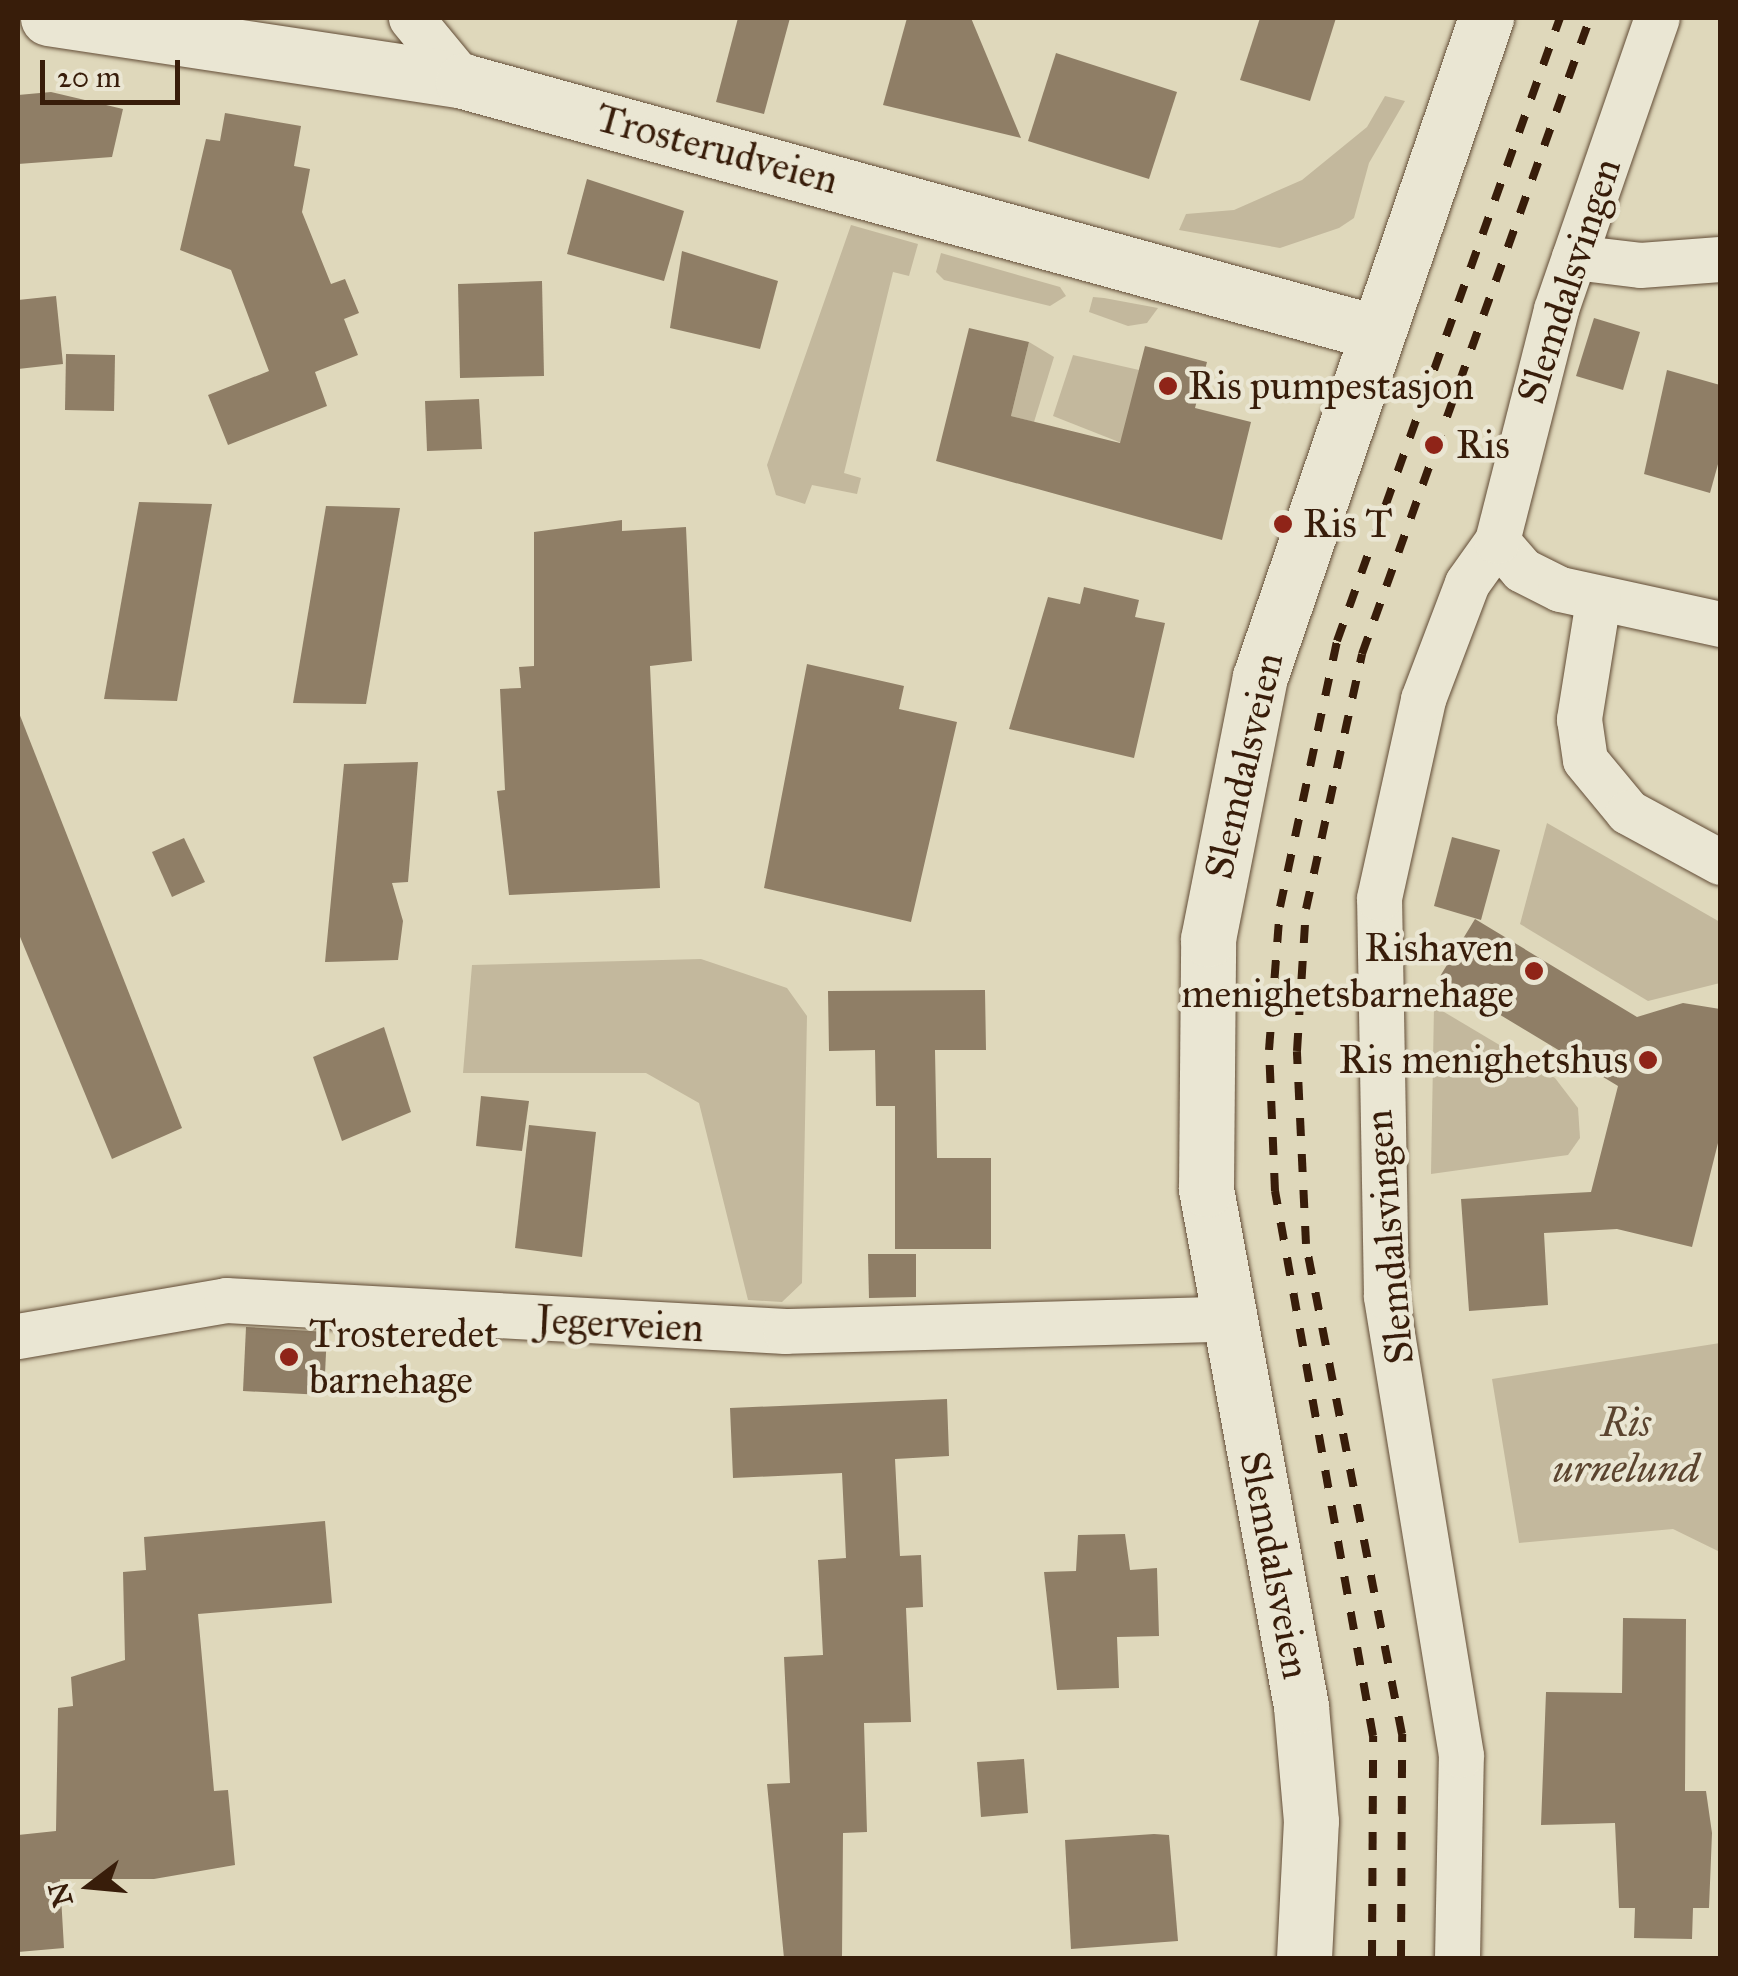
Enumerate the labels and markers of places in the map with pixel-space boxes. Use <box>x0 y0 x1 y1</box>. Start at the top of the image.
place label: Ris pumpestasjon <box>1188 362 1474 410</box>
marker: Ris pumpestasjon <box>1157 375 1179 397</box>
place label: Ris <box>1456 421 1510 469</box>
marker: Ris <box>1421 432 1447 458</box>
place label: Ris T <box>1303 500 1393 548</box>
marker: Ris T <box>1272 513 1294 535</box>
place label: Rishaven menighetsbarnehage <box>1181 924 1514 1018</box>
marker: Rishaven menighetsbarnehage <box>1523 960 1545 982</box>
place label: Ris menighetshus <box>1339 1036 1628 1084</box>
marker: Ris menighetshus <box>1637 1049 1659 1071</box>
place label: Trosteredet barnehage <box>309 1310 498 1404</box>
marker: Trosteredet barnehage <box>278 1346 300 1368</box>

